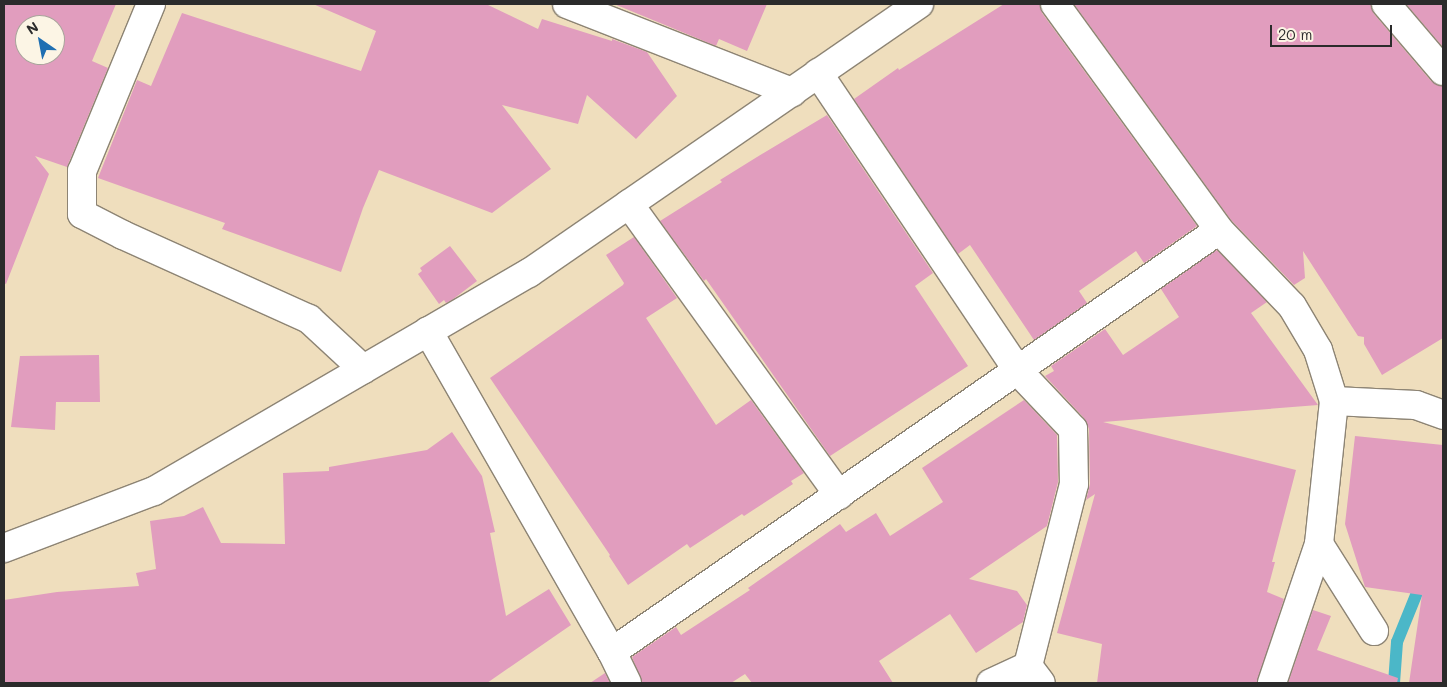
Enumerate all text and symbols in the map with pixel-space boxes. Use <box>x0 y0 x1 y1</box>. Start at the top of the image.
north arrow <box>15 15 65 65</box>
scale bar <box>1272 15 1394 47</box>
text: N <box>22 17 42 39</box>
text: 20 m <box>1278 24 1312 44</box>

